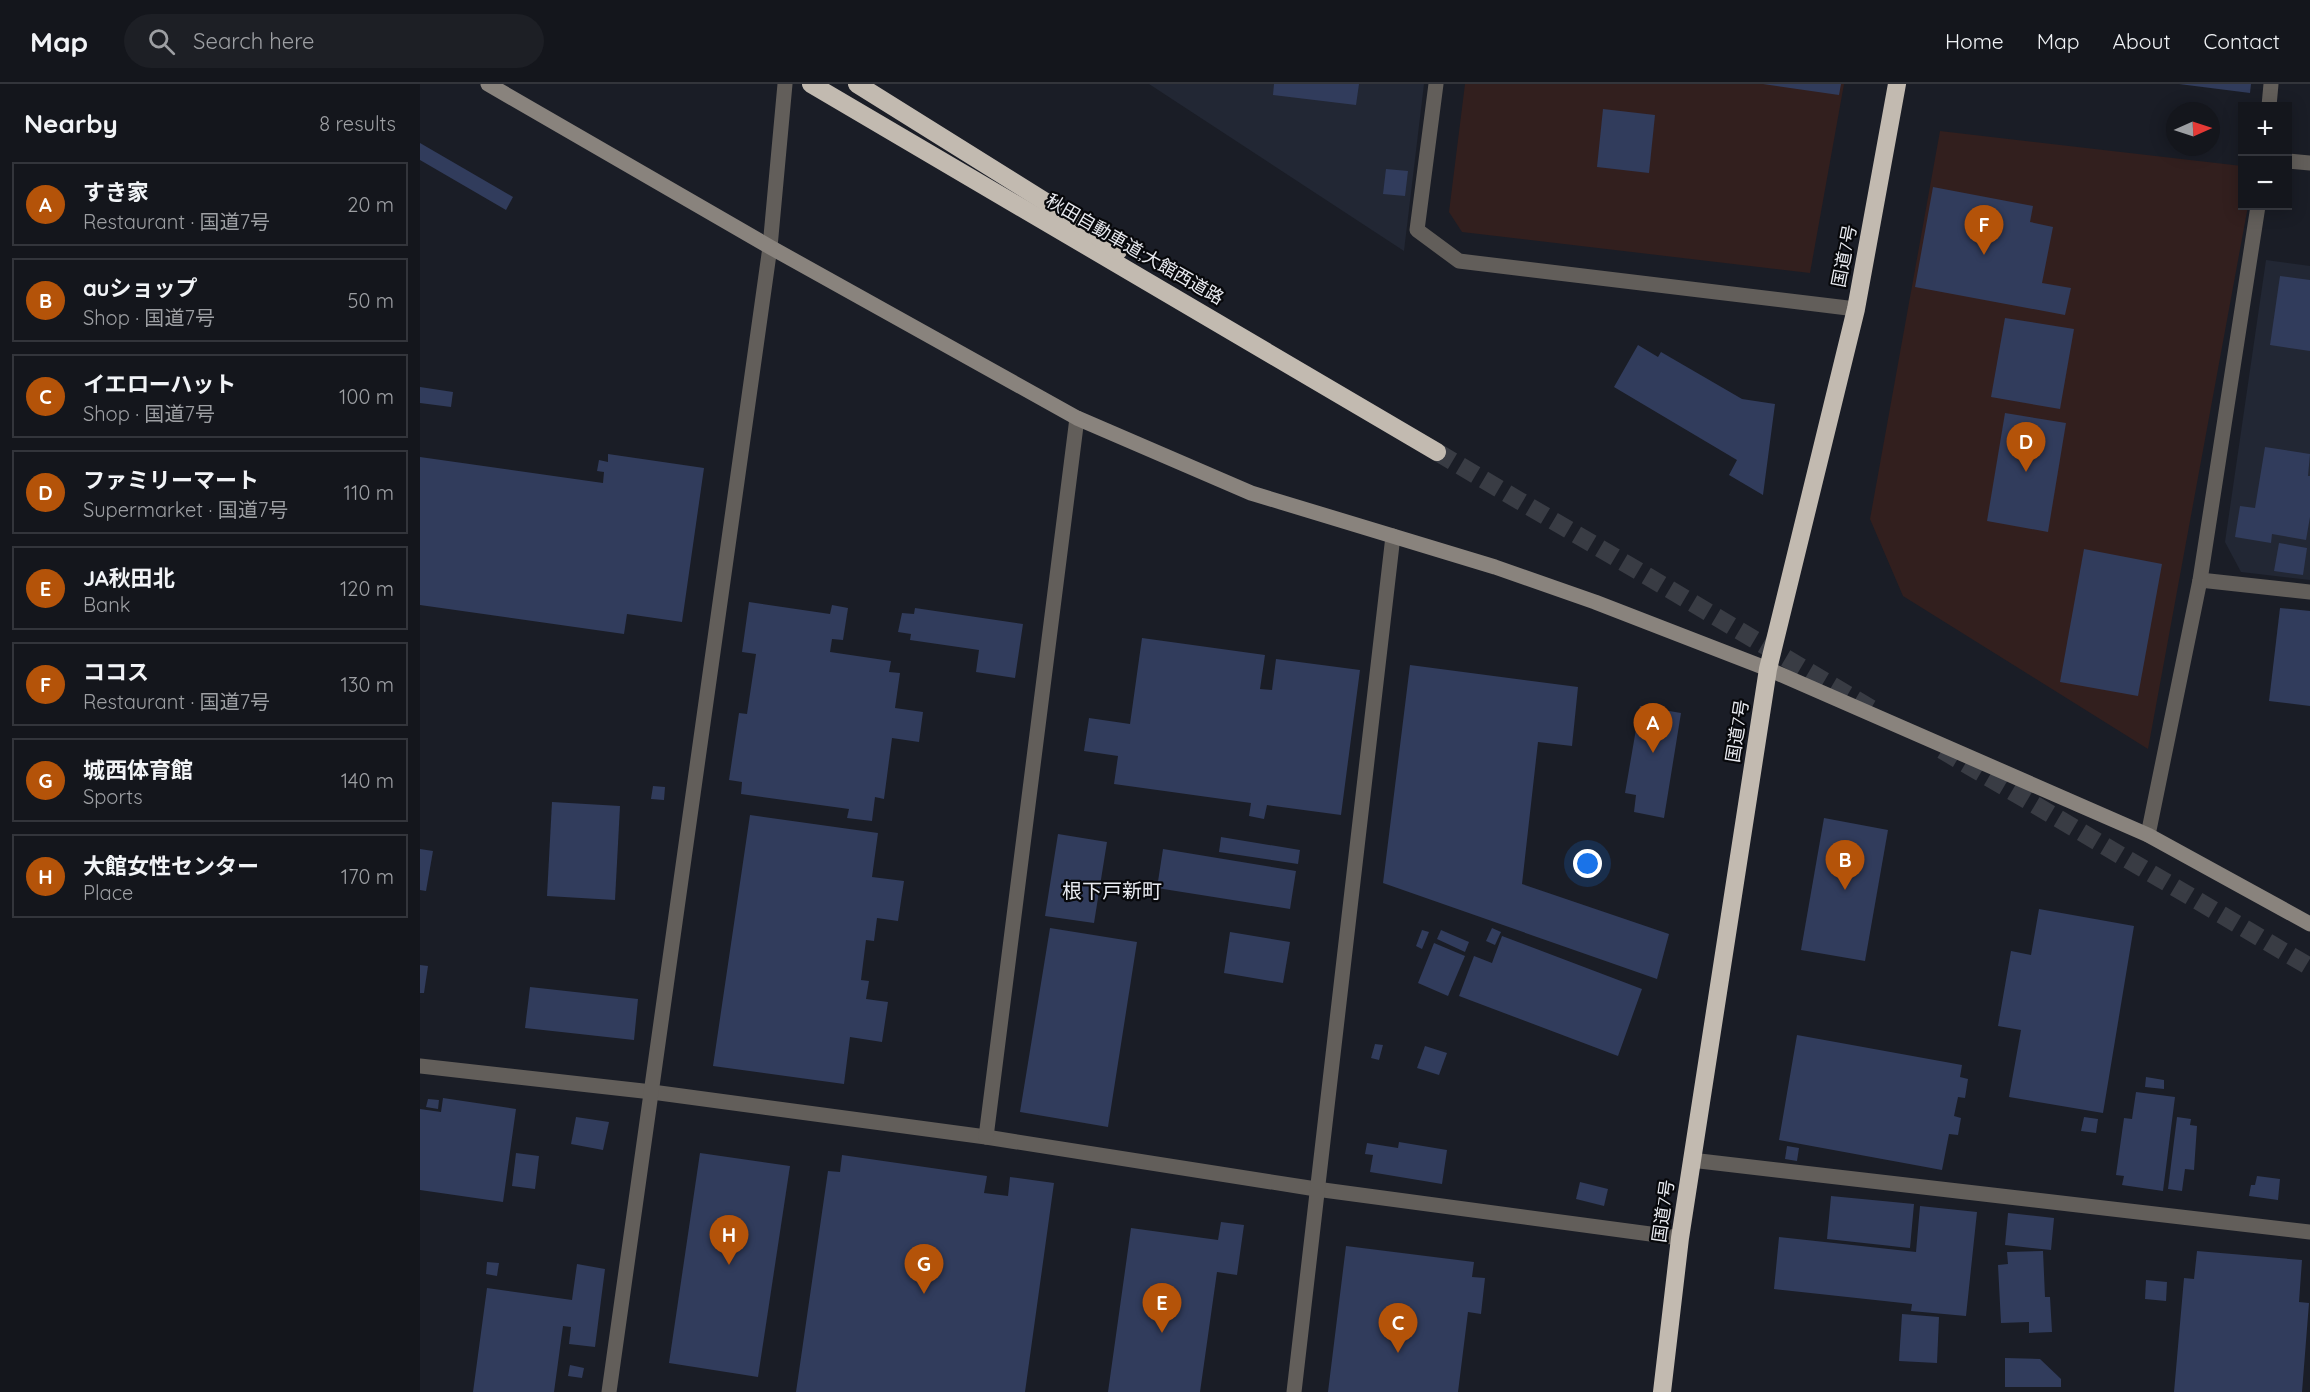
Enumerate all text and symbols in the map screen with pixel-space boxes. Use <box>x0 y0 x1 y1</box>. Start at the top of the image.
search box <box>124 14 544 68</box>
text: Map <box>30 24 88 59</box>
icon: search <box>145 25 178 58</box>
text: Search here <box>193 27 315 55</box>
text: Home <box>1945 28 2004 54</box>
text: Map <box>2037 28 2080 54</box>
text: About <box>2113 28 2171 54</box>
text: Contact <box>2204 28 2280 54</box>
north arrow <box>2166 102 2220 156</box>
map controls <box>2238 102 2292 210</box>
button: + <box>2238 102 2292 156</box>
text: Nearby <box>24 107 118 140</box>
text: 8 results <box>319 111 396 136</box>
button: − <box>2238 156 2292 210</box>
text: すき家 <box>83 178 149 206</box>
street label: 秋田自動車道;大館西道路 <box>1042 189 1228 309</box>
text: A <box>39 192 52 217</box>
text: 20 m <box>347 192 394 217</box>
pin: F <box>1964 206 2004 255</box>
text: Restaurant · 国道7号 <box>83 209 270 234</box>
street label: 国道7号 <box>1827 223 1861 289</box>
text: auショップ <box>83 274 198 302</box>
text: B <box>39 288 52 313</box>
text: 50 m <box>348 288 394 313</box>
text: Shop · 国道7号 <box>83 305 215 330</box>
text: イエローハット <box>83 370 236 398</box>
text: C <box>39 384 52 409</box>
text: 100 m <box>339 384 394 409</box>
text: Shop · 国道7号 <box>83 401 215 426</box>
pin: D <box>2006 422 2046 472</box>
text: ファミリーマート <box>83 466 259 494</box>
text: D <box>38 480 53 505</box>
text: 110 m <box>344 480 394 505</box>
text: Supermarket · 国道7号 <box>83 497 288 522</box>
text: JA秋田北 <box>83 564 175 592</box>
text: E <box>40 576 51 601</box>
text: 120 m <box>340 576 394 601</box>
text: Bank <box>83 592 130 617</box>
text: ココス <box>83 658 149 686</box>
text: F <box>40 672 51 697</box>
text: 130 m <box>341 672 394 697</box>
text: Restaurant · 国道7号 <box>83 689 270 714</box>
street label: 国道7号 <box>1721 698 1753 764</box>
pin: A <box>1634 704 1672 753</box>
text: 城西体育館 <box>83 756 193 784</box>
text: G <box>39 768 52 793</box>
text: 140 m <box>341 768 394 793</box>
text: Sports <box>83 784 143 809</box>
pin: B <box>1826 840 1864 890</box>
your location <box>1573 849 1602 878</box>
text: 大館女性センター <box>83 852 259 880</box>
text: H <box>38 864 53 889</box>
text: 170 m <box>341 864 394 889</box>
district label: 根下戸新町 <box>1062 878 1162 903</box>
text: Place <box>83 880 133 905</box>
street label: 国道7号 <box>1647 1178 1679 1244</box>
pin: H <box>710 1216 748 1265</box>
pin: G <box>904 1244 944 1294</box>
pin: E <box>1142 1284 1182 1333</box>
pin: C <box>1378 1304 1418 1353</box>

